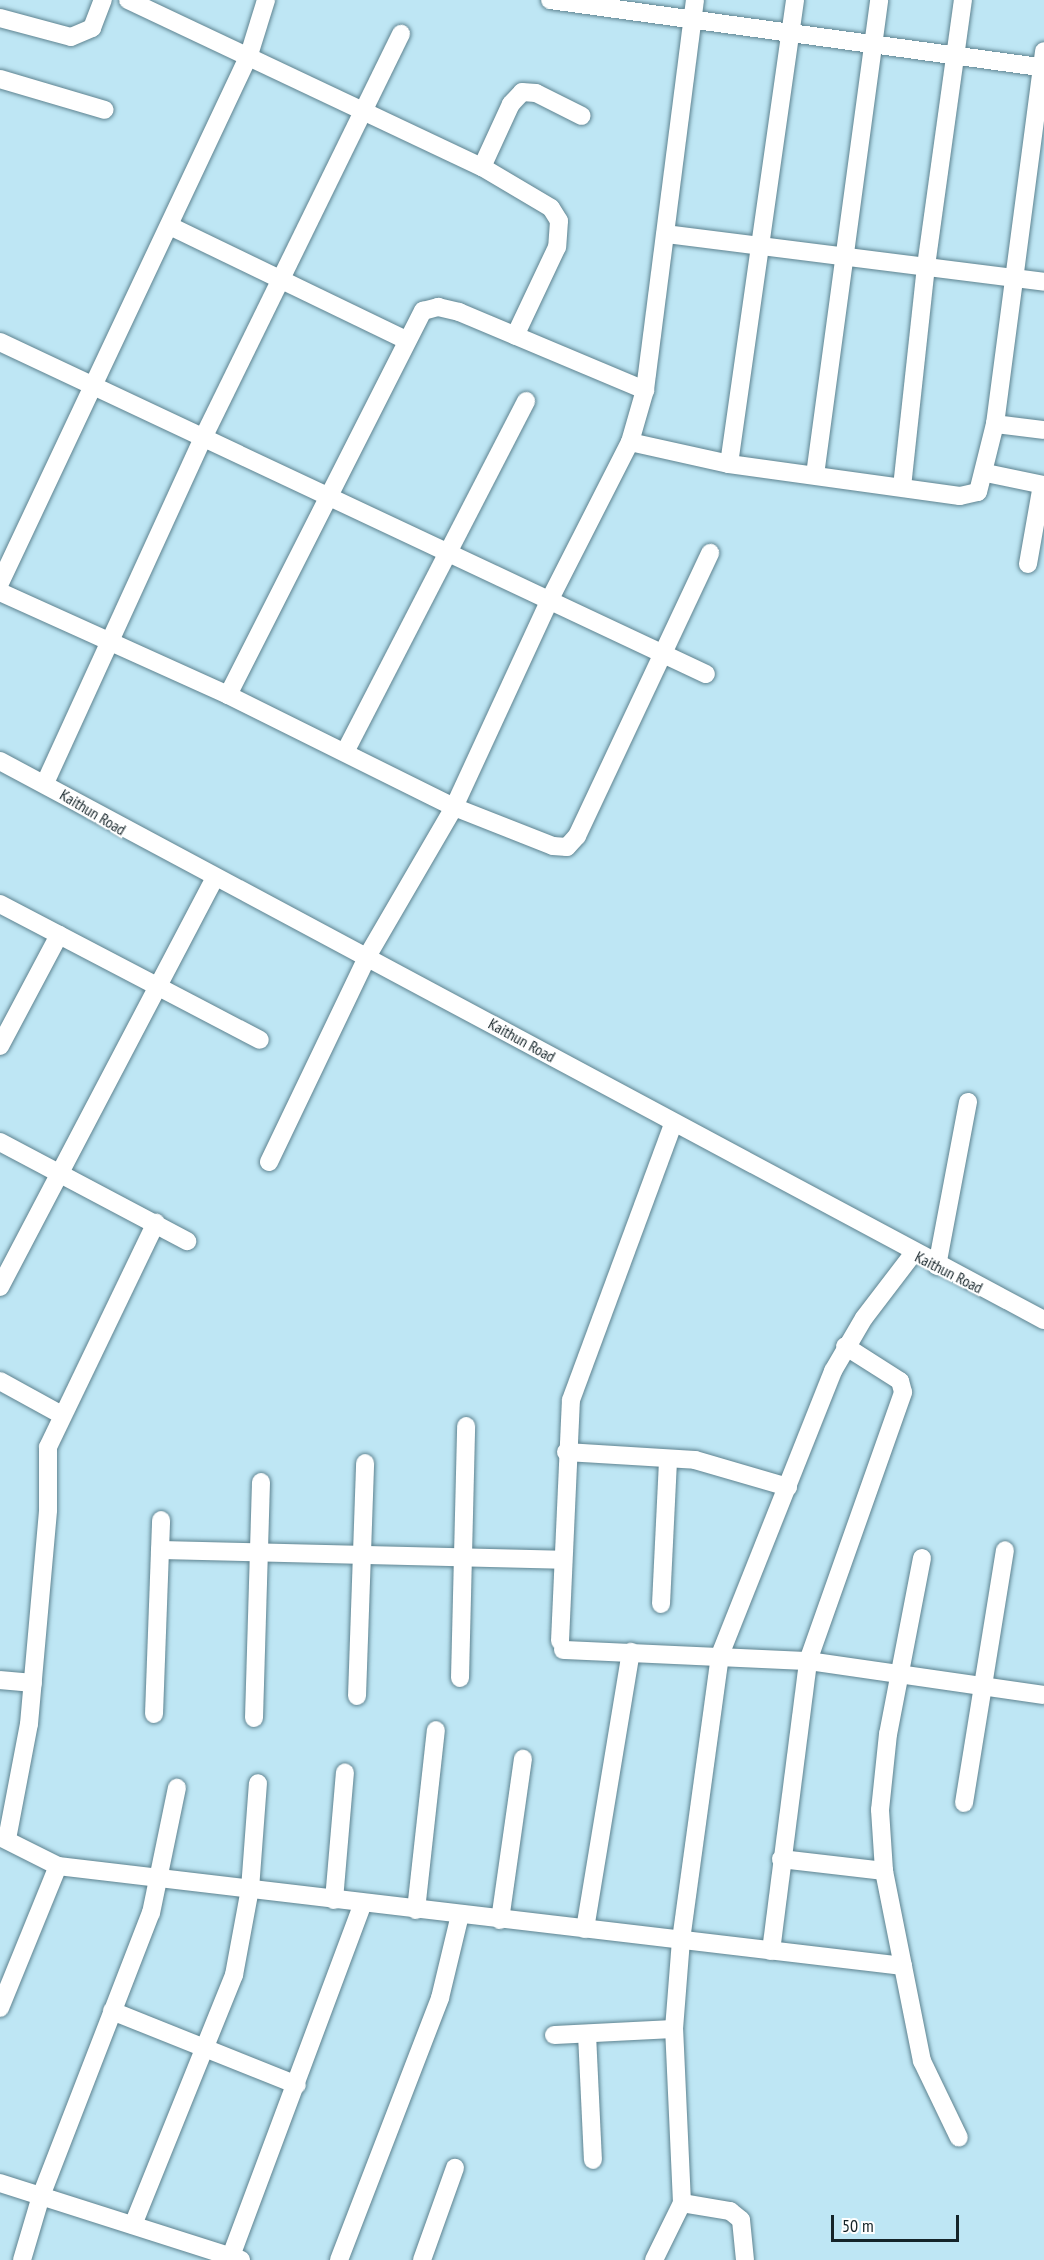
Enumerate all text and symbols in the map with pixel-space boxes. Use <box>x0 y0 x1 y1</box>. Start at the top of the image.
street label: Kaithun Road <box>57 785 129 839</box>
street label: Kaithun Road <box>485 1014 559 1066</box>
street label: Kaithun Road <box>912 1247 986 1297</box>
scale bar <box>834 2203 962 2241</box>
text: 50 m <box>842 2214 874 2237</box>

